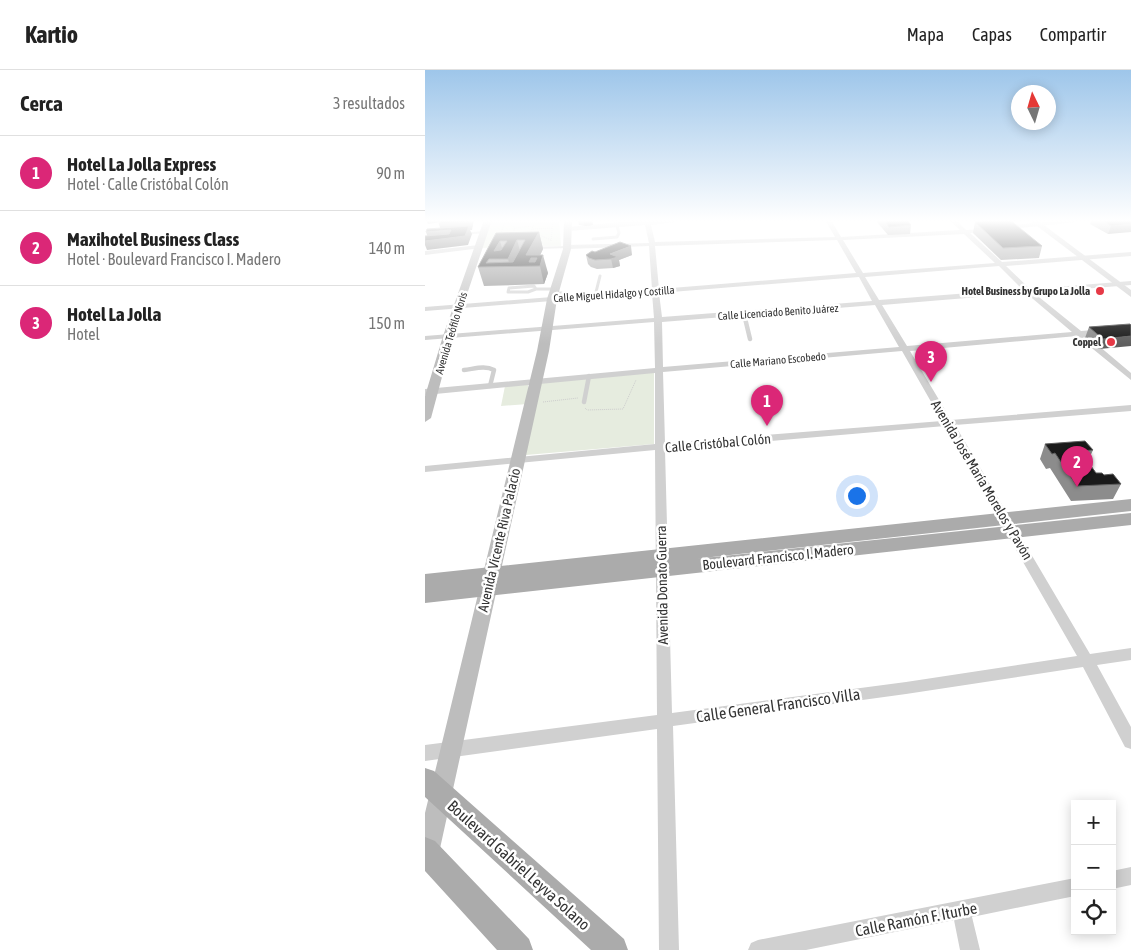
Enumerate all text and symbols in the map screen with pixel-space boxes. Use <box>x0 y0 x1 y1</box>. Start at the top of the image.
text: Kartio <box>25 21 78 48</box>
text: Mapa <box>907 24 944 45</box>
text: Capas <box>972 24 1012 45</box>
text: Compartir <box>1040 24 1106 45</box>
north arrow <box>1011 85 1056 130</box>
text: Cerca <box>20 91 63 115</box>
text: 3 resultados <box>333 94 405 112</box>
text: Hotel La Jolla Express <box>67 153 216 175</box>
text: 1 <box>32 164 40 182</box>
text: 90 m <box>376 164 405 182</box>
text: Hotel · Calle Cristóbal Colón <box>67 175 229 193</box>
text: Maxihotel Business Class <box>67 228 239 250</box>
text: 2 <box>32 239 40 257</box>
text: 140 m <box>369 239 405 257</box>
text: Hotel · Boulevard Francisco I. Madero <box>67 250 281 268</box>
street label: Calle Miguel Hidalgo y Costilla <box>553 284 675 304</box>
place label: Hotel Business by Grupo La Jolla <box>961 285 1090 297</box>
marker: Hotel Business by Grupo La Jolla <box>1094 285 1106 297</box>
street label: Avenida Teófilo Noris <box>433 290 469 375</box>
street label: Calle Licenciado Benito Juárez <box>717 302 839 322</box>
text: Hotel La Jolla <box>67 303 161 325</box>
text: 3 <box>32 314 40 332</box>
text: 150 m <box>369 314 405 332</box>
text: Hotel <box>67 325 100 343</box>
place label: Coppel <box>1073 336 1102 348</box>
marker: Coppel <box>1105 336 1117 348</box>
pin: 3 <box>915 341 947 382</box>
street label: Calle Mariano Escobedo <box>730 350 826 370</box>
pin: 1 <box>751 385 783 426</box>
street label: Avenida José María Morelos y Pavón <box>928 397 1036 563</box>
street label: Calle Cristóbal Colón <box>664 430 772 456</box>
pin: 2 <box>1061 446 1093 487</box>
street label: Avenida Vicente Riva Palacio <box>475 467 523 613</box>
your location <box>844 483 870 509</box>
street label: Avenida Donato Guerra <box>653 525 671 645</box>
street label: Boulevard Francisco I. Madero <box>702 541 854 573</box>
street label: Calle General Francisco Villa <box>695 685 861 725</box>
street label: Boulevard Gabriel Leyva Solano <box>444 796 594 934</box>
map controls <box>1071 800 1116 935</box>
button: + <box>1071 800 1116 845</box>
button: − <box>1071 845 1116 890</box>
button: locate <box>1071 890 1116 935</box>
street label: Calle Ramón F. Iturbe <box>854 898 978 940</box>

